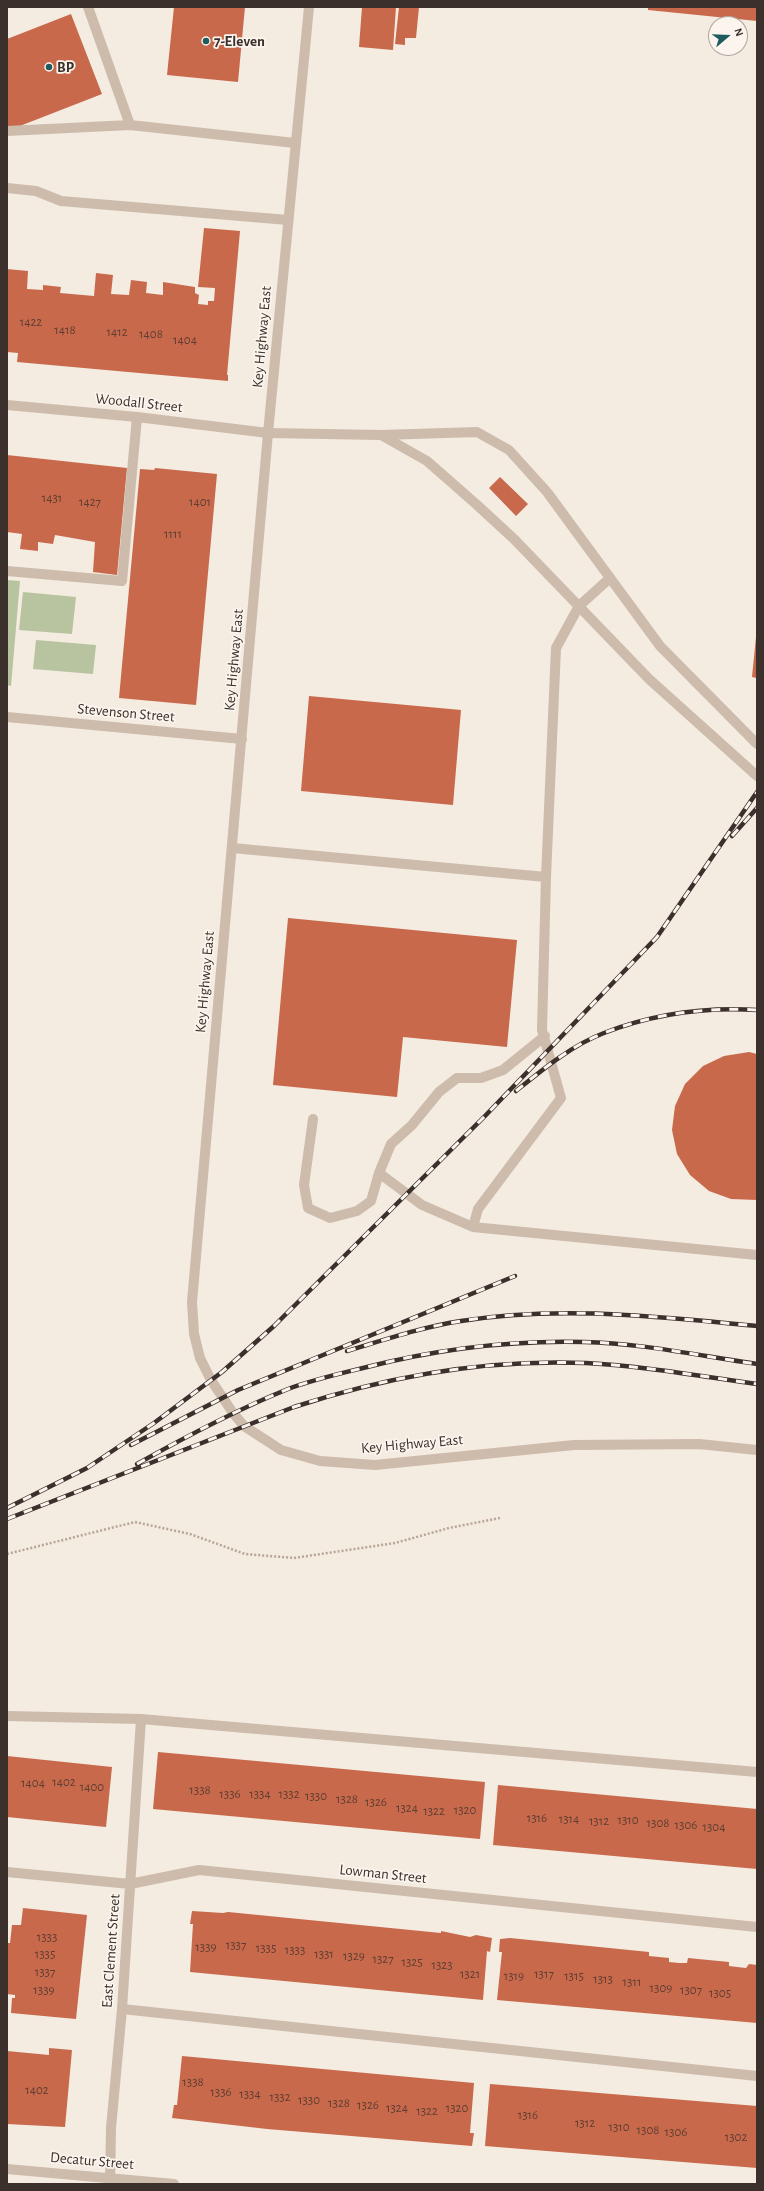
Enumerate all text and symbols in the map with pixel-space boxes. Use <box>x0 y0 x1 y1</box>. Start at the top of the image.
north arrow <box>708 16 748 56</box>
text: N <box>732 27 745 38</box>
place label: 7-Eleven <box>214 32 265 50</box>
marker: 7-Eleven <box>201 36 211 46</box>
place label: BP <box>57 58 74 76</box>
marker: BP <box>44 62 54 72</box>
street label: Key Highway East <box>249 285 275 389</box>
house number: 1422 <box>20 314 42 330</box>
house number: 1418 <box>54 322 76 338</box>
house number: 1412 <box>106 324 128 340</box>
house number: 1408 <box>139 326 163 342</box>
house number: 1404 <box>173 332 197 348</box>
street label: Woodall Street <box>95 389 183 417</box>
house number: 1431 <box>42 490 62 506</box>
house number: 1427 <box>79 494 101 510</box>
house number: 1401 <box>189 494 211 510</box>
house number: 1111 <box>164 526 182 542</box>
street label: Key Highway East <box>221 608 247 712</box>
street label: Stevenson Street <box>77 700 175 726</box>
street label: Key Highway East <box>192 930 218 1034</box>
street label: Key Highway East <box>360 1431 464 1457</box>
house number: 1402 <box>52 1774 76 1790</box>
house number: 1404 <box>21 1775 45 1791</box>
house number: 1400 <box>80 1779 104 1795</box>
house number: 1338 <box>189 1782 211 1798</box>
house number: 1336 <box>219 1786 241 1802</box>
house number: 1334 <box>249 1786 271 1802</box>
house number: 1332 <box>278 1786 300 1802</box>
house number: 1330 <box>305 1788 327 1804</box>
house number: 1328 <box>336 1791 358 1807</box>
house number: 1326 <box>365 1794 387 1810</box>
house number: 1324 <box>396 1800 418 1816</box>
house number: 1320 <box>454 1802 476 1818</box>
house number: 1322 <box>423 1803 445 1819</box>
house number: 1316 <box>527 1810 547 1826</box>
house number: 1314 <box>559 1811 579 1827</box>
house number: 1310 <box>617 1812 639 1828</box>
house number: 1312 <box>589 1813 609 1829</box>
house number: 1308 <box>647 1815 669 1831</box>
house number: 1306 <box>675 1817 697 1833</box>
house number: 1304 <box>703 1819 725 1835</box>
street label: Lowman Street <box>338 1860 428 1888</box>
street label: East Clement Street <box>98 1893 124 2009</box>
house number: 1333 <box>37 1929 57 1945</box>
house number: 1337 <box>226 1937 246 1953</box>
house number: 1339 <box>195 1939 217 1955</box>
house number: 1335 <box>256 1940 276 1956</box>
house number: 1333 <box>285 1942 305 1958</box>
house number: 1335 <box>35 1946 55 1962</box>
house number: 1331 <box>314 1946 334 1962</box>
house number: 1329 <box>343 1948 365 1964</box>
house number: 1327 <box>372 1951 394 1967</box>
house number: 1325 <box>401 1954 423 1970</box>
house number: 1323 <box>431 1957 453 1973</box>
house number: 1337 <box>35 1964 55 1980</box>
house number: 1321 <box>460 1966 480 1982</box>
house number: 1317 <box>534 1966 554 1982</box>
house number: 1319 <box>504 1968 524 1984</box>
house number: 1315 <box>564 1968 584 1984</box>
house number: 1313 <box>593 1971 613 1987</box>
house number: 1311 <box>623 1974 641 1990</box>
house number: 1309 <box>650 1980 672 1996</box>
house number: 1339 <box>33 1982 55 1998</box>
house number: 1307 <box>680 1982 702 1998</box>
house number: 1305 <box>709 1985 731 2001</box>
house number: 1338 <box>182 2074 204 2090</box>
house number: 1402 <box>25 2082 49 2098</box>
house number: 1336 <box>210 2084 232 2100</box>
house number: 1334 <box>239 2086 261 2102</box>
house number: 1332 <box>269 2089 291 2105</box>
house number: 1330 <box>298 2092 320 2108</box>
house number: 1328 <box>328 2095 350 2111</box>
house number: 1326 <box>357 2097 379 2113</box>
house number: 1324 <box>386 2100 408 2116</box>
house number: 1320 <box>446 2100 468 2116</box>
house number: 1322 <box>416 2103 438 2119</box>
house number: 1316 <box>518 2107 538 2123</box>
house number: 1312 <box>575 2115 595 2131</box>
house number: 1310 <box>608 2119 630 2135</box>
house number: 1308 <box>637 2122 659 2138</box>
house number: 1306 <box>665 2124 687 2140</box>
house number: 1302 <box>725 2129 747 2145</box>
street label: Decatur Street <box>49 2148 135 2174</box>

